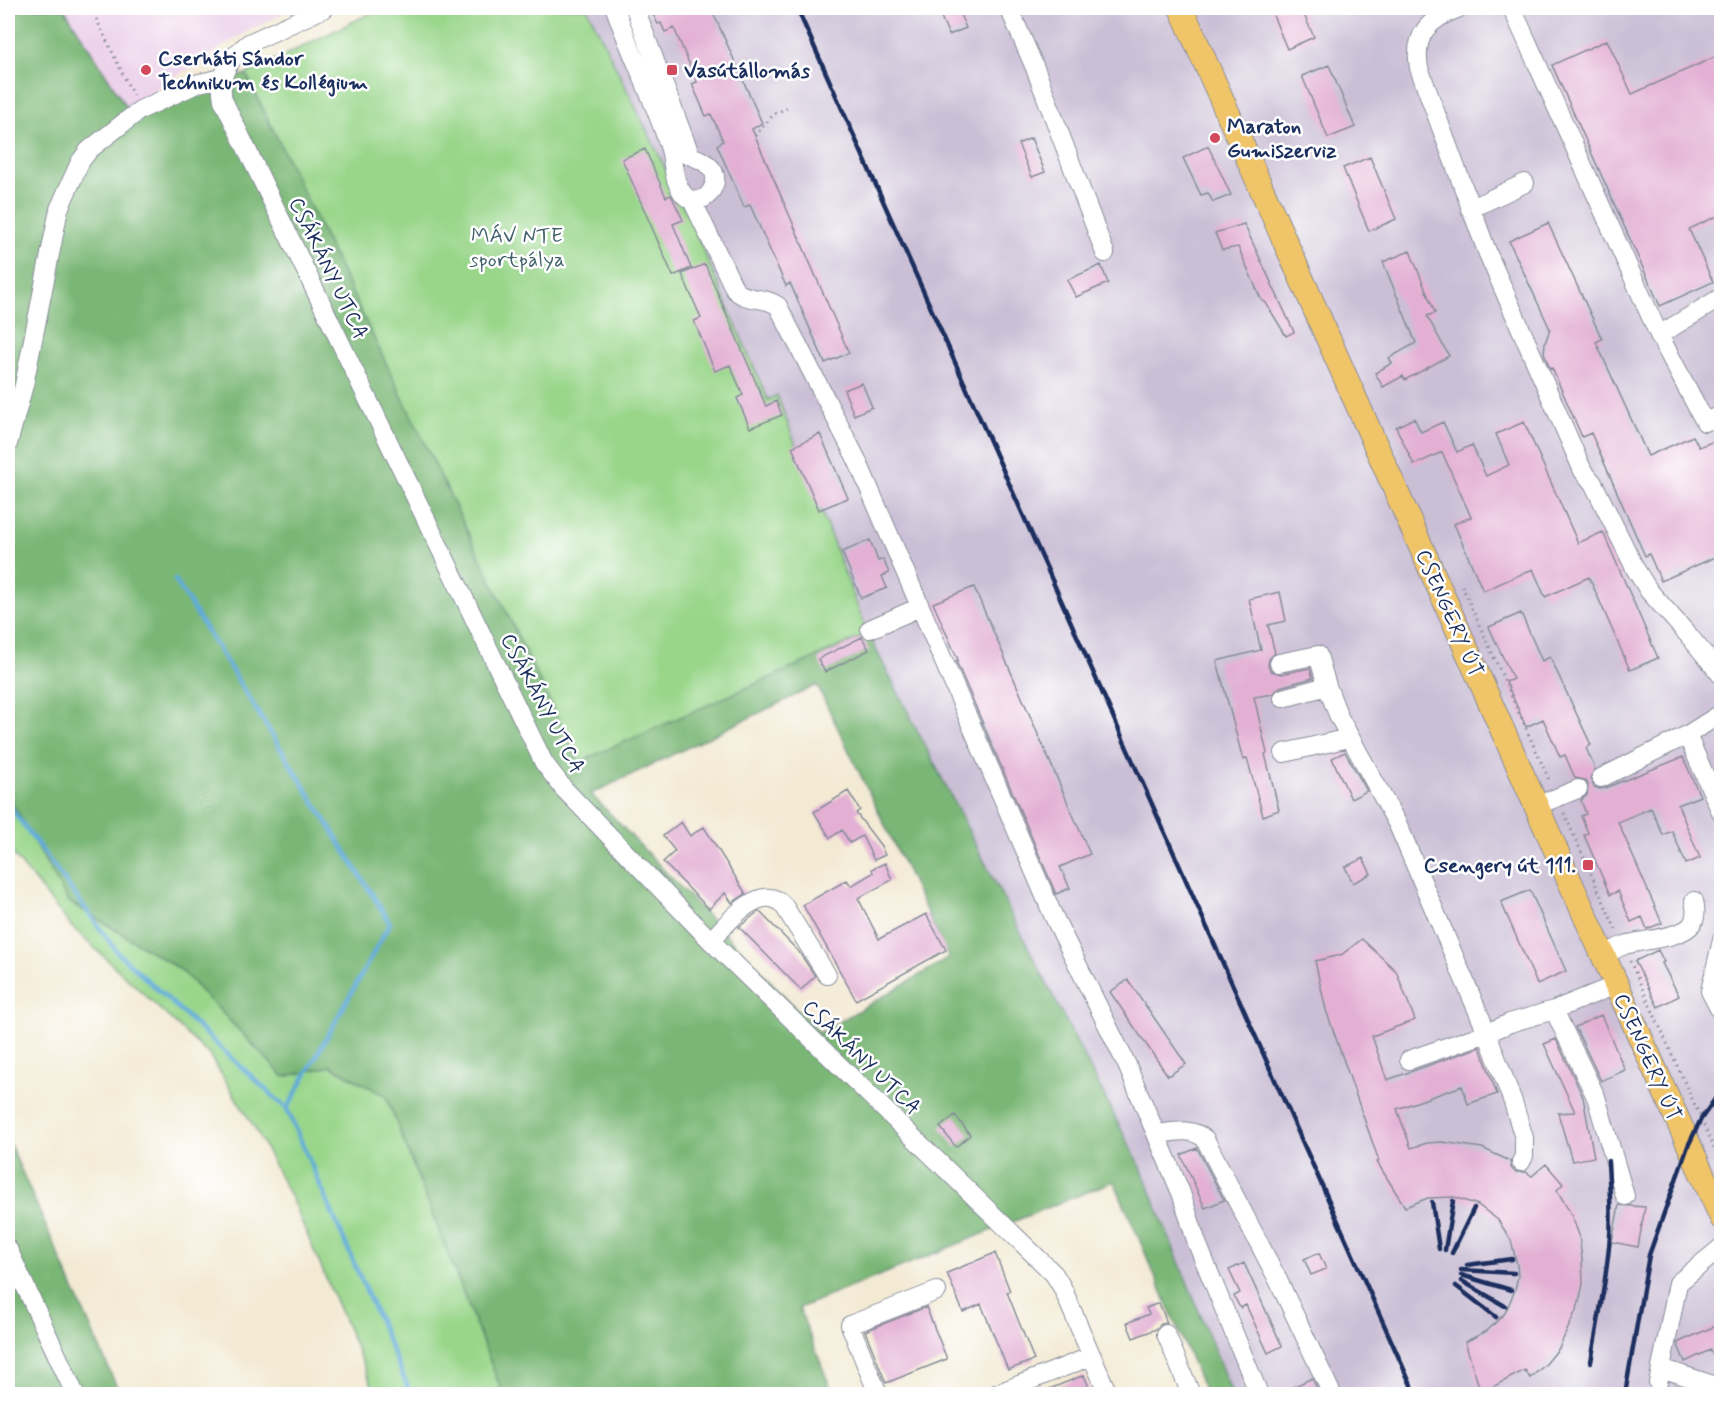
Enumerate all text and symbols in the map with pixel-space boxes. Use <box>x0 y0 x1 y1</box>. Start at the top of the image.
place label: Cserháti Sándor Technikum és Kollégium <box>158 45 368 97</box>
place label: Vasútállomás <box>684 57 811 85</box>
marker: Cserháti Sándor Technikum és Kollégium <box>139 63 153 77</box>
marker: Vasútállomás <box>665 63 679 77</box>
place label: Maraton Gumiszerviz <box>1227 113 1337 165</box>
marker: Maraton Gumiszerviz <box>1208 131 1222 145</box>
street label: CSÁKÁNY UTCA <box>282 193 375 344</box>
park label: MÁV NTE sportpálya <box>469 222 565 274</box>
street label: CSENGERY ÚT <box>1408 545 1490 682</box>
street label: CSÁKÁNY UTCA <box>493 629 591 778</box>
place label: Csengery út 111. <box>1424 852 1576 880</box>
marker: Csengery út 111. <box>1581 858 1595 872</box>
street label: CSENGERY ÚT <box>1606 989 1688 1126</box>
street label: CSÁKÁNY UTCA <box>796 994 927 1122</box>

